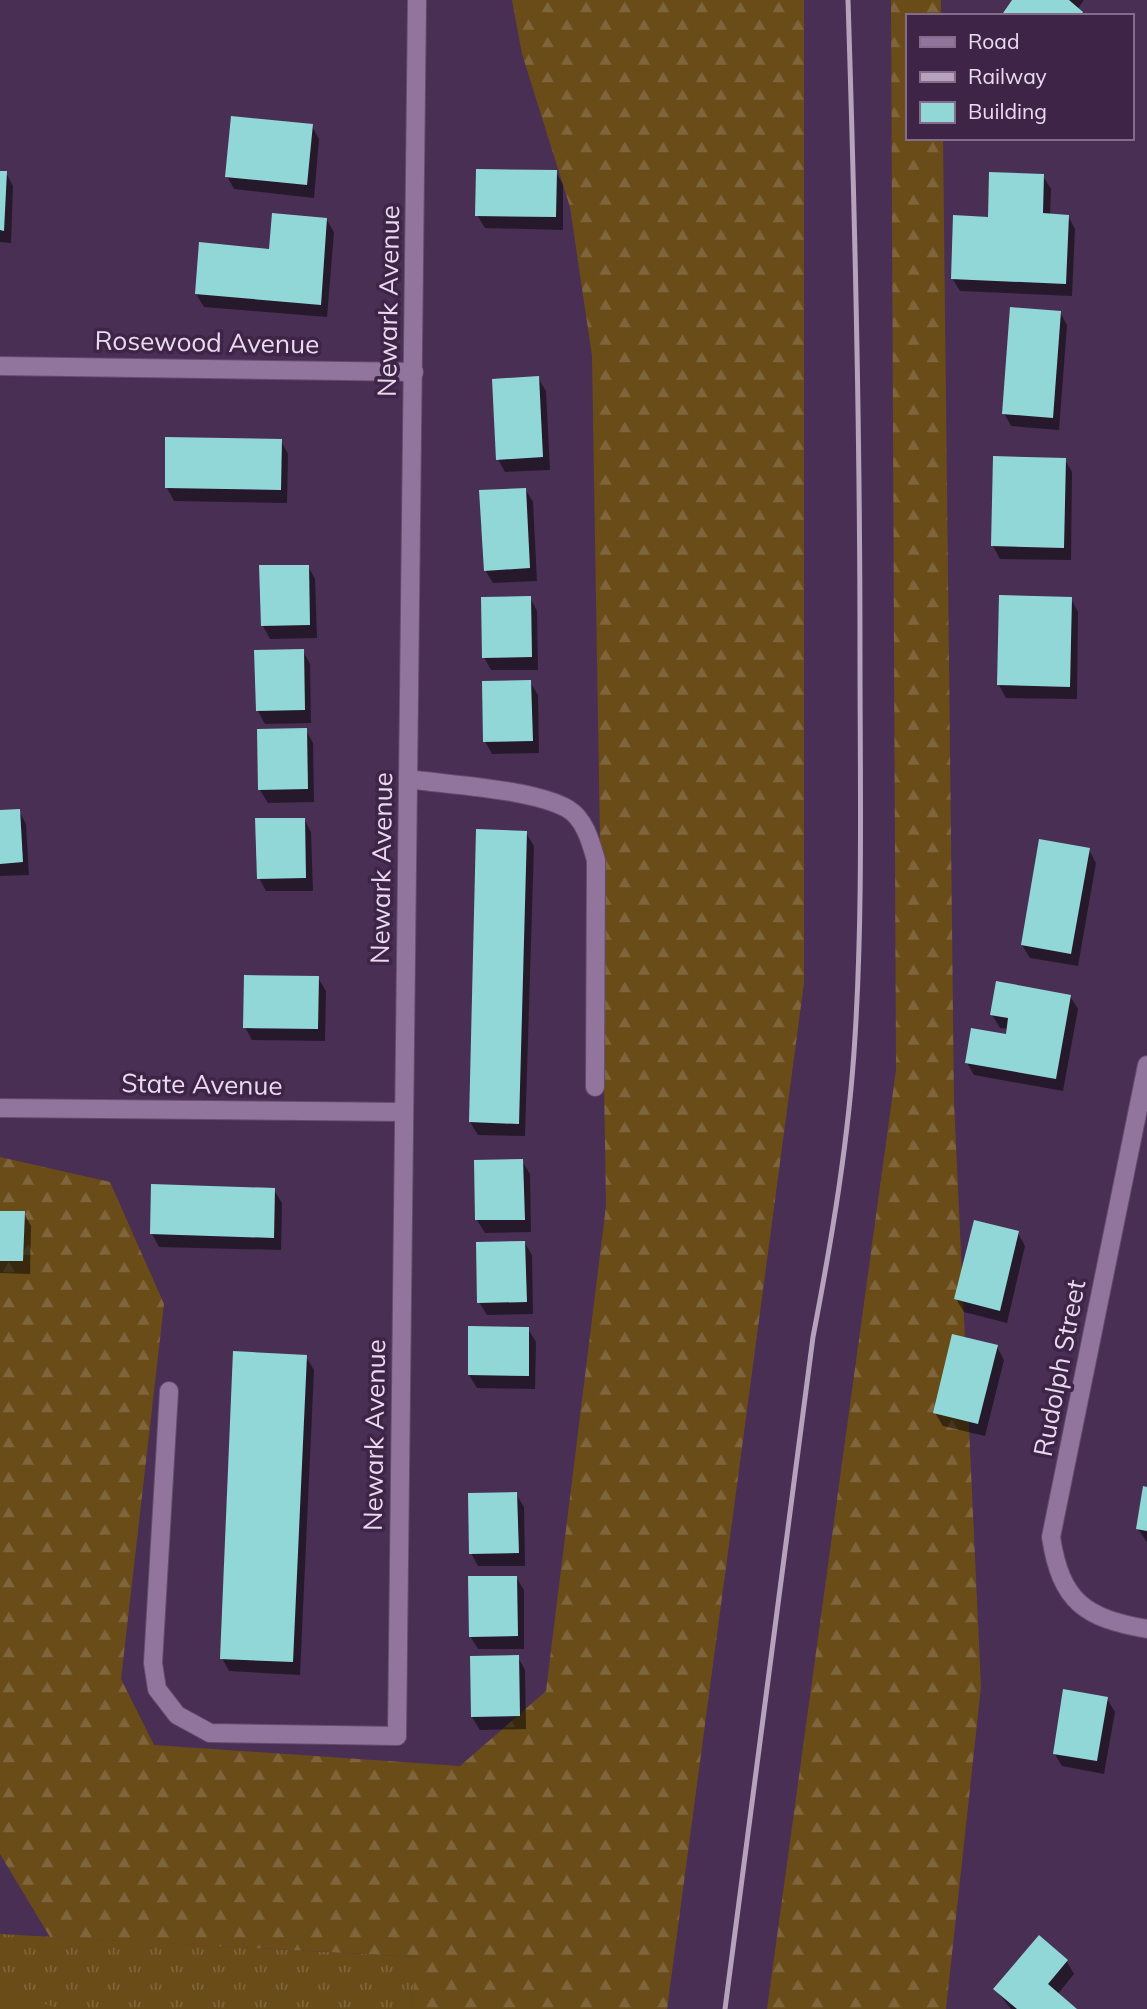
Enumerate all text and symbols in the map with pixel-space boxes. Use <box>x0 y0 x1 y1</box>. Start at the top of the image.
legend <box>906 14 1133 140</box>
text: Road <box>968 28 1019 54</box>
text: Railway <box>968 63 1047 89</box>
text: Building <box>968 98 1047 124</box>
street label: Newark Avenue <box>370 205 406 397</box>
street label: Rosewood Avenue <box>94 324 320 360</box>
street label: Newark Avenue <box>363 772 399 964</box>
street label: State Avenue <box>121 1066 283 1102</box>
street label: Rudolph Street <box>1026 1277 1092 1459</box>
street label: Newark Avenue <box>356 1339 392 1531</box>

